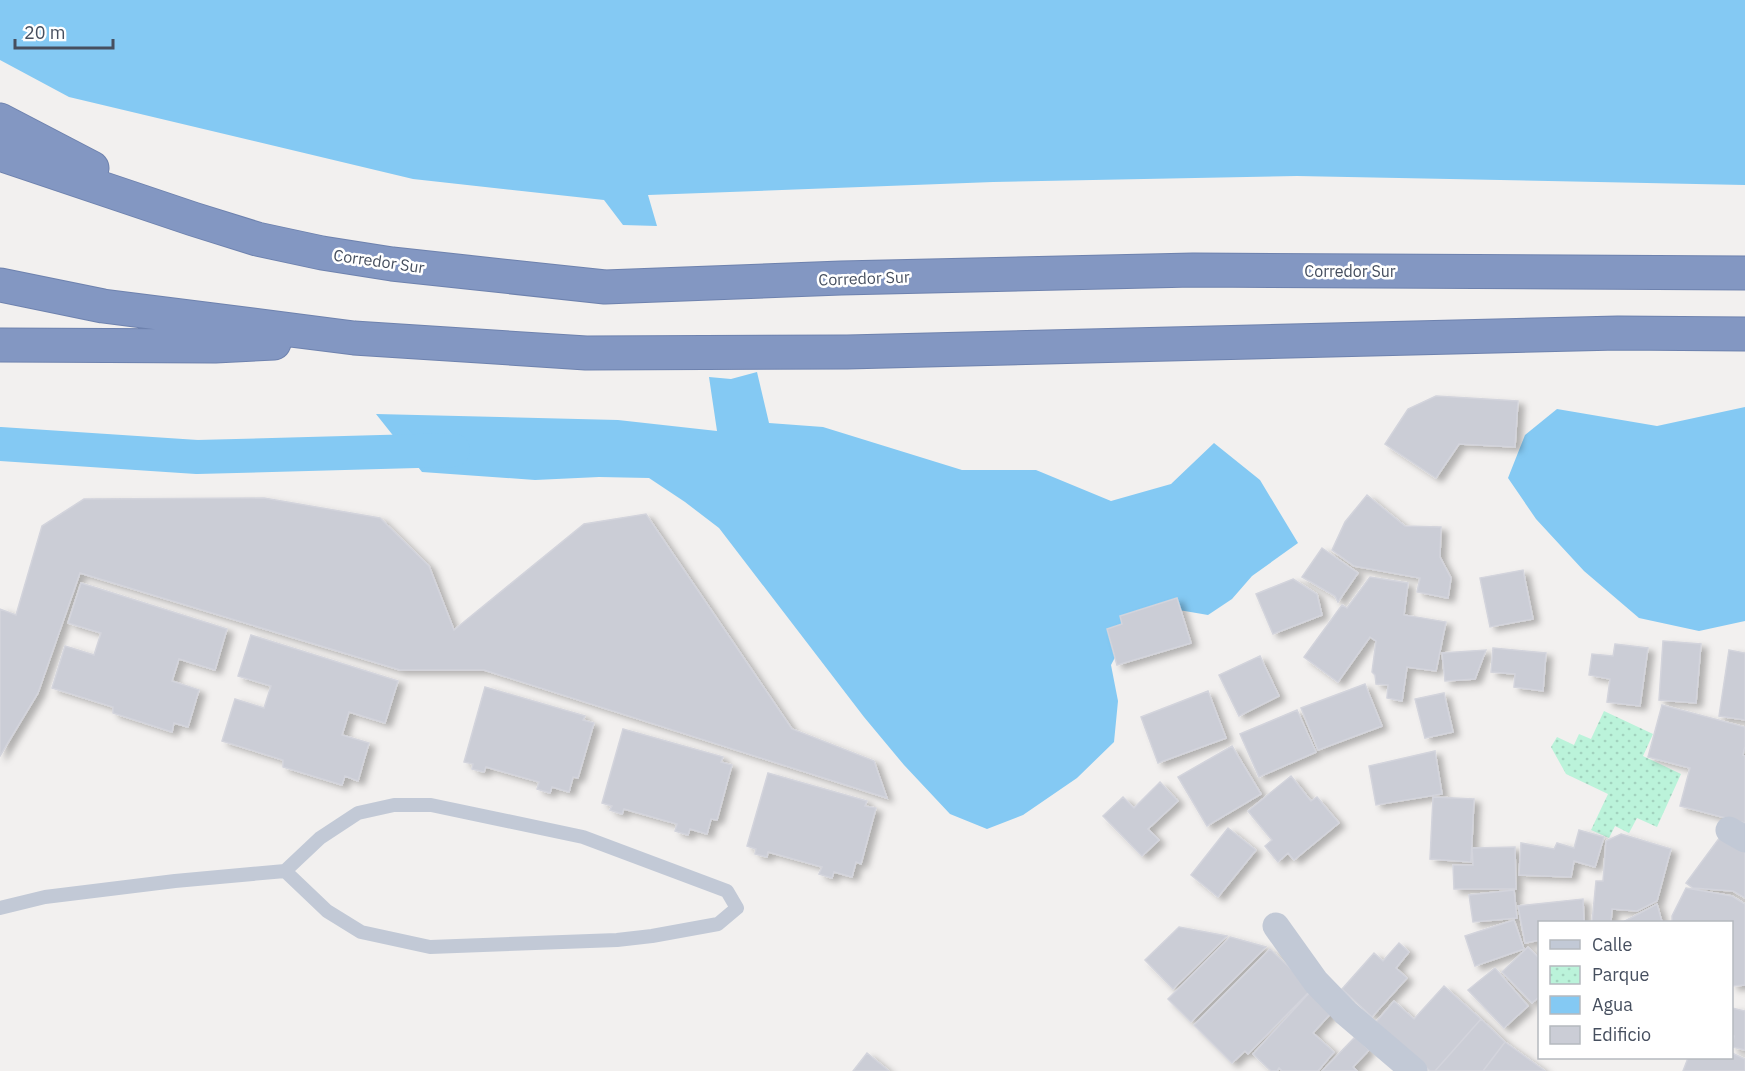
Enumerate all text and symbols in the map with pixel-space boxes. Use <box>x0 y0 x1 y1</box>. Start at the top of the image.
scale bar <box>15 12 112 50</box>
text: 20 m <box>24 21 66 44</box>
street label: Corredor Sur <box>332 245 426 277</box>
street label: Corredor Sur <box>1304 261 1396 281</box>
street label: Corredor Sur <box>818 266 910 290</box>
legend <box>1538 921 1733 1059</box>
text: Calle <box>1592 933 1632 956</box>
text: Parque <box>1592 963 1650 986</box>
text: Agua <box>1592 993 1633 1016</box>
text: Edificio <box>1592 1023 1651 1046</box>

